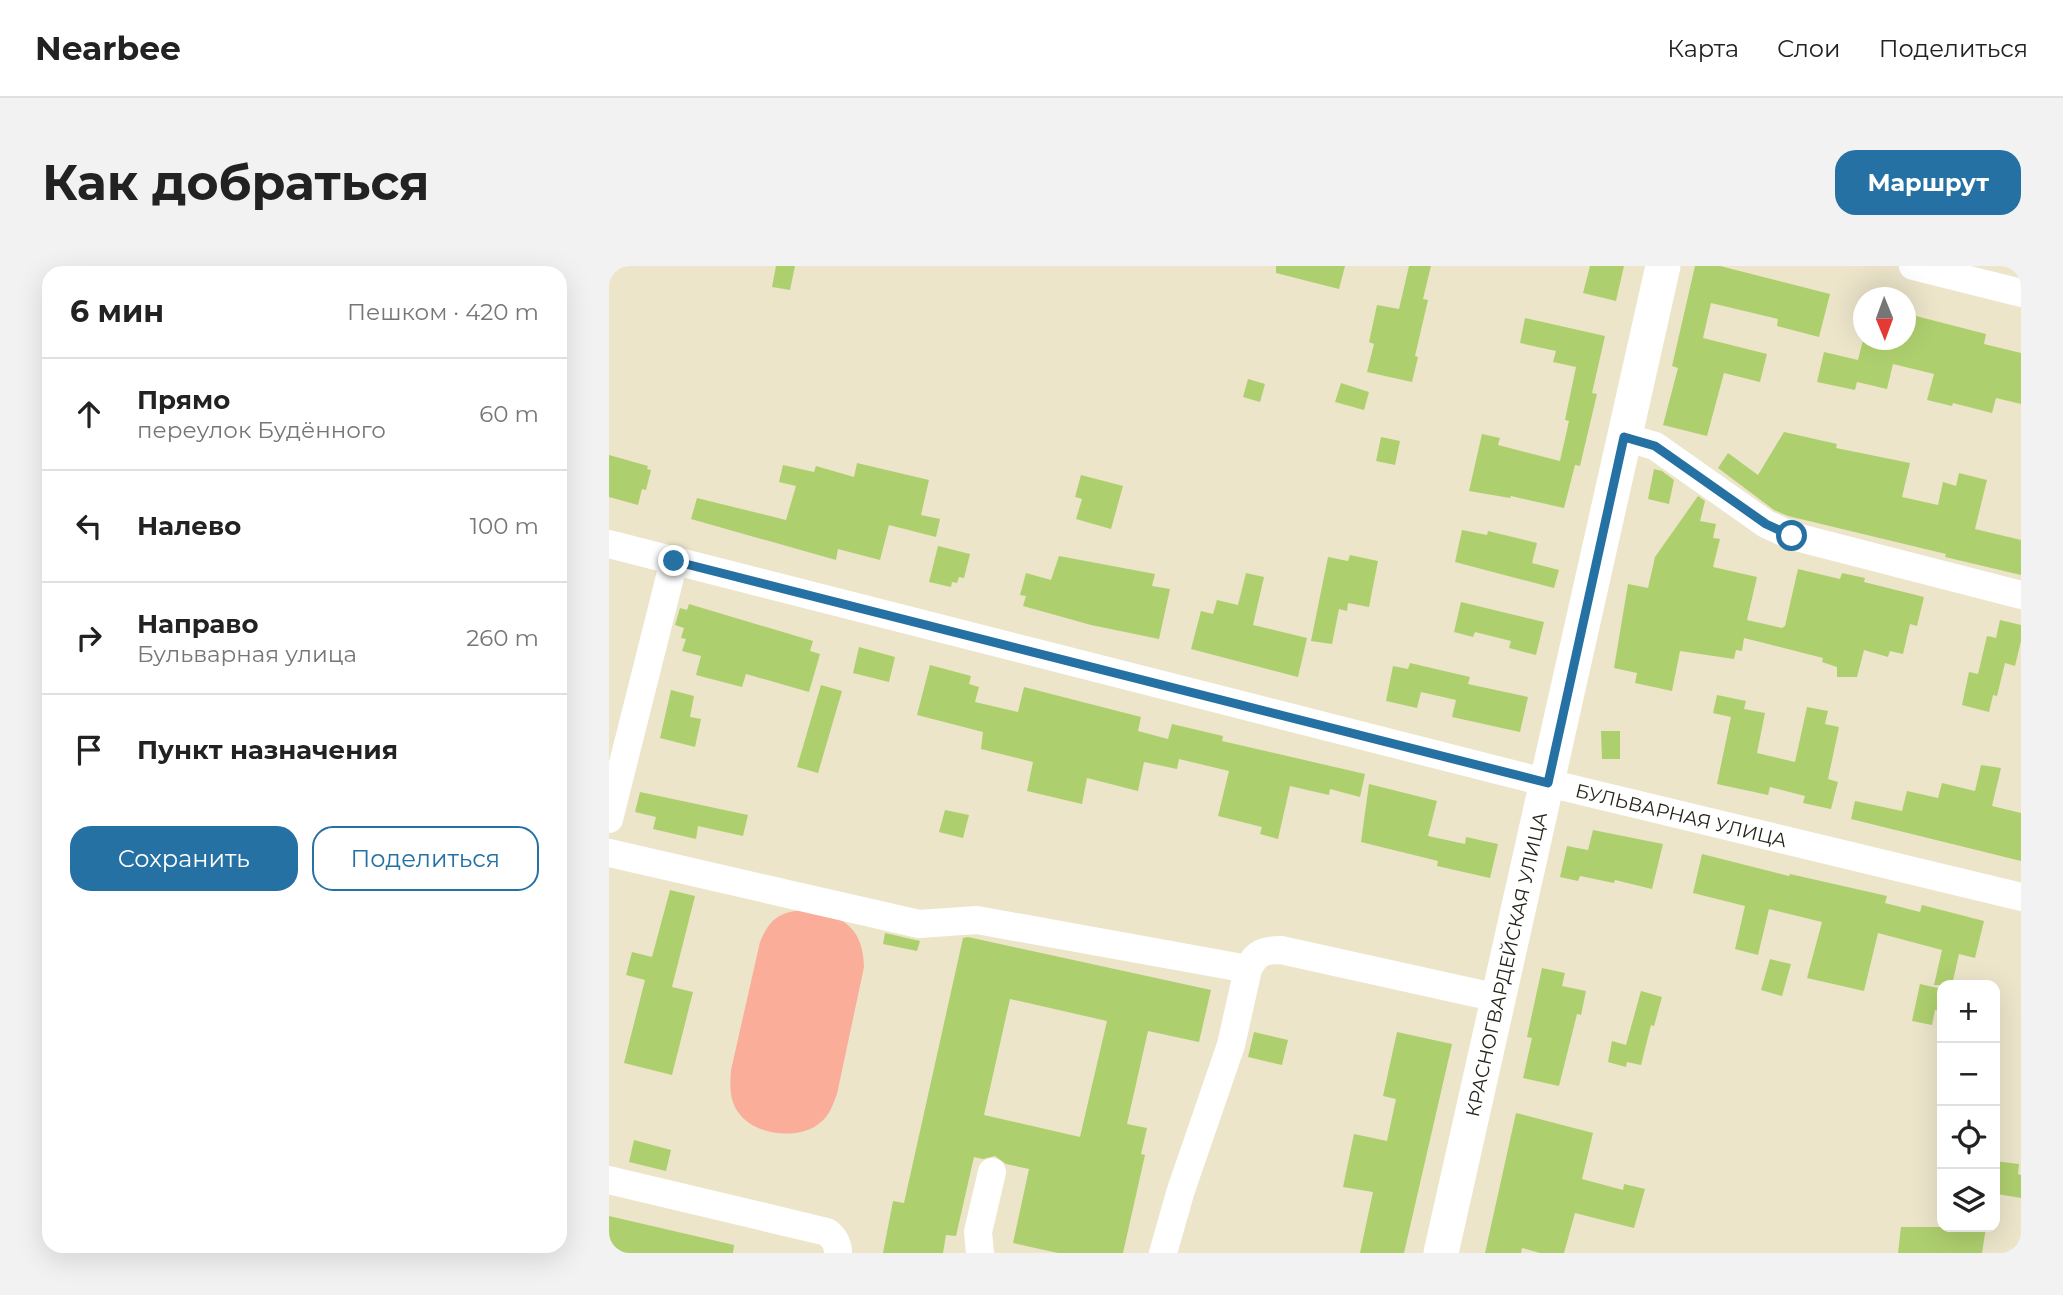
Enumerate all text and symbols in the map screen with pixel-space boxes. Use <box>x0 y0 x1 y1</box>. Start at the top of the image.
text: Nearbee <box>35 28 181 68</box>
text: Карта <box>1667 34 1739 63</box>
text: Слои <box>1777 34 1841 63</box>
text: Поделиться <box>1879 34 2028 63</box>
button: Маршрут <box>1835 150 2021 215</box>
text: Как добраться <box>42 153 430 212</box>
north arrow <box>1853 287 1916 350</box>
text: 6 мин <box>70 293 164 330</box>
text: Пешком · 420 m <box>347 298 539 326</box>
text: Прямо <box>137 384 230 416</box>
icon: ahead <box>70 395 108 433</box>
text: 60 m <box>479 400 539 428</box>
text: переулок Будённого <box>137 416 386 444</box>
icon: left <box>70 507 108 545</box>
text: Налево <box>137 510 241 542</box>
text: 100 m <box>470 512 539 540</box>
route start <box>1776 520 1807 551</box>
route end <box>658 545 689 576</box>
text: Направо <box>137 608 258 640</box>
icon: right <box>70 619 108 657</box>
text: 260 m <box>466 624 539 652</box>
text: Бульварная улица <box>137 640 357 668</box>
icon: arrive <box>70 731 108 769</box>
text: Пункт назначения <box>137 734 398 766</box>
street label: БУЛЬВАРНАЯ УЛИЦА <box>1573 779 1789 852</box>
street label: КРАСНОГВАРДЕЙСКАЯ УЛИЦА <box>1461 810 1552 1119</box>
button: Сохранить <box>70 826 298 891</box>
button: Поделиться <box>312 826 539 891</box>
map controls <box>1937 980 2000 1232</box>
button: + <box>1937 980 2000 1043</box>
button: − <box>1937 1043 2000 1106</box>
button: locate <box>1937 1106 2000 1169</box>
button: layers <box>1937 1169 2000 1232</box>

